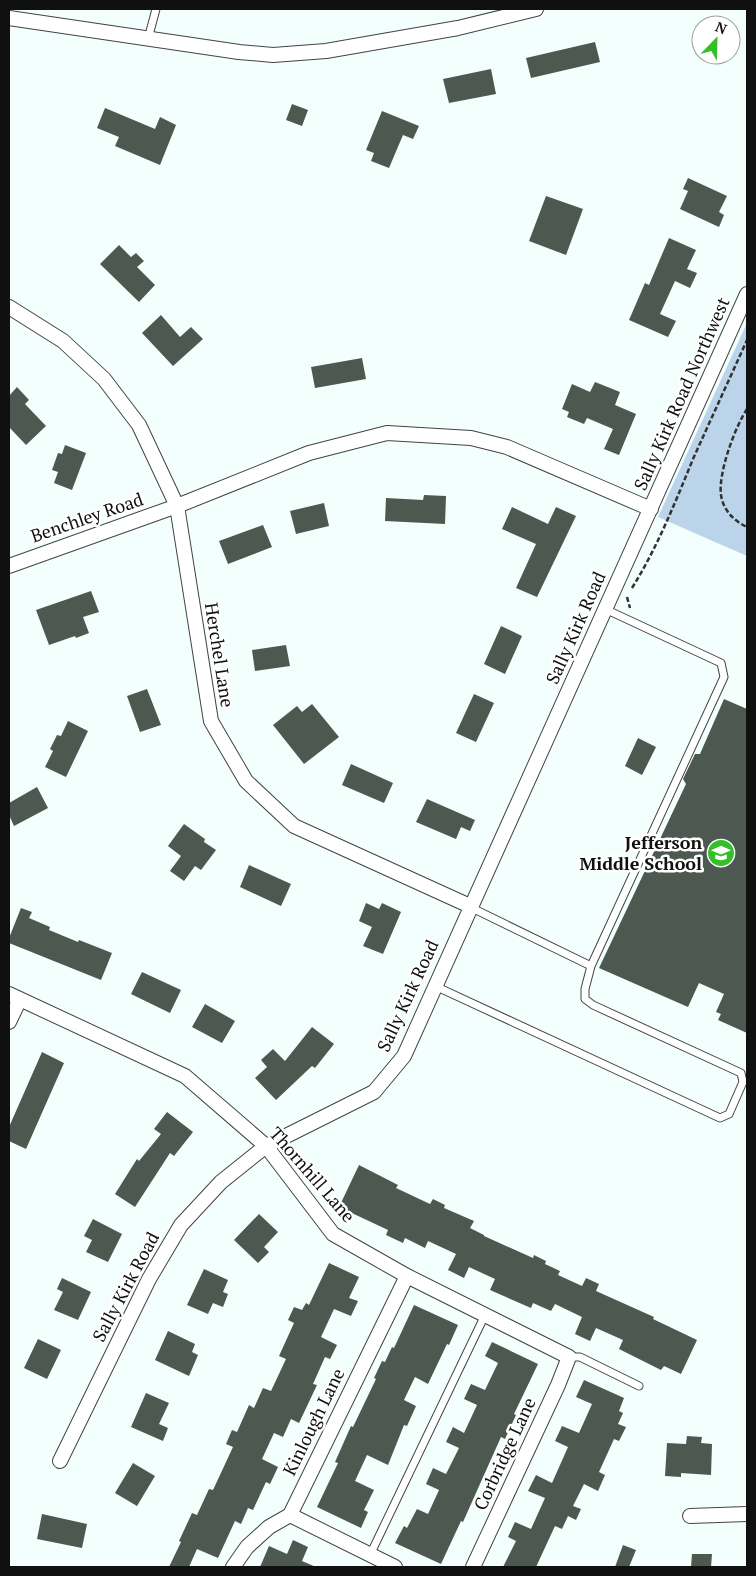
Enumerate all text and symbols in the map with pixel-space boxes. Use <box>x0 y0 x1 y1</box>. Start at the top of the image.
north arrow <box>691 15 741 65</box>
text: N <box>713 17 730 39</box>
street label: Sally Kirk Road Northwest <box>628 293 735 494</box>
street label: Benchley Road <box>27 487 146 548</box>
street label: Sally Kirk Road <box>540 568 611 688</box>
street label: Herchel Lane <box>200 601 240 709</box>
place label: Jefferson Middle School <box>580 830 702 875</box>
school or university icon: Jefferson Middle School <box>706 838 736 868</box>
street label: Sally Kirk Road <box>371 936 444 1055</box>
street label: Thornhill Lane <box>265 1121 361 1227</box>
street label: Sally Kirk Road <box>86 1228 164 1346</box>
street label: Kinlough Lane <box>277 1364 349 1479</box>
street label: Corbridge Lane <box>467 1393 541 1514</box>

